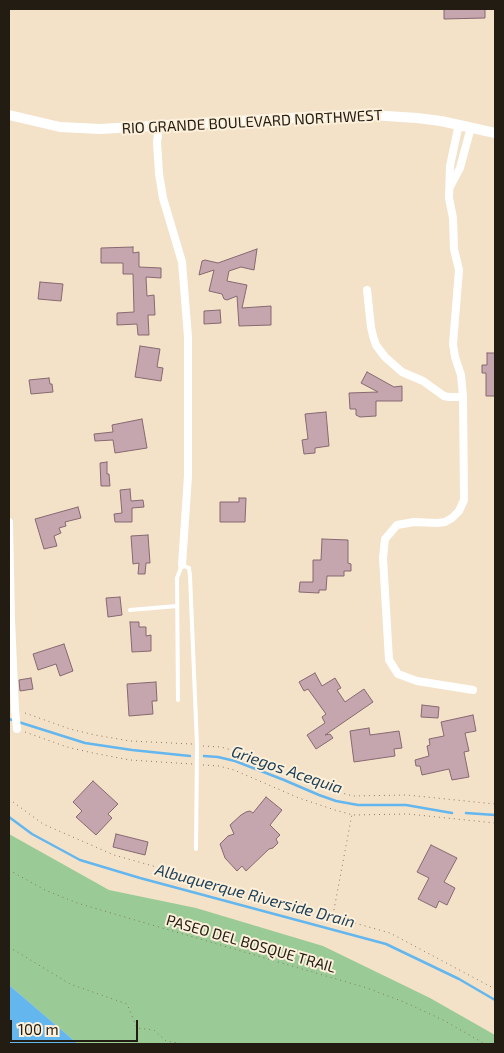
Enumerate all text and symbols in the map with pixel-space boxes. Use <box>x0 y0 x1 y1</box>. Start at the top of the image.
street label: RIO GRANDE BOULEVARD NORTHWEST <box>121 106 383 138</box>
water label: Griegos Acequia <box>229 742 345 798</box>
water label: Albuquerque Riverside Drain <box>153 860 357 932</box>
street label: PASEO DEL BOSQUE TRAIL <box>164 911 338 977</box>
scale bar <box>12 1010 140 1042</box>
text: 100 m <box>18 1020 59 1038</box>

